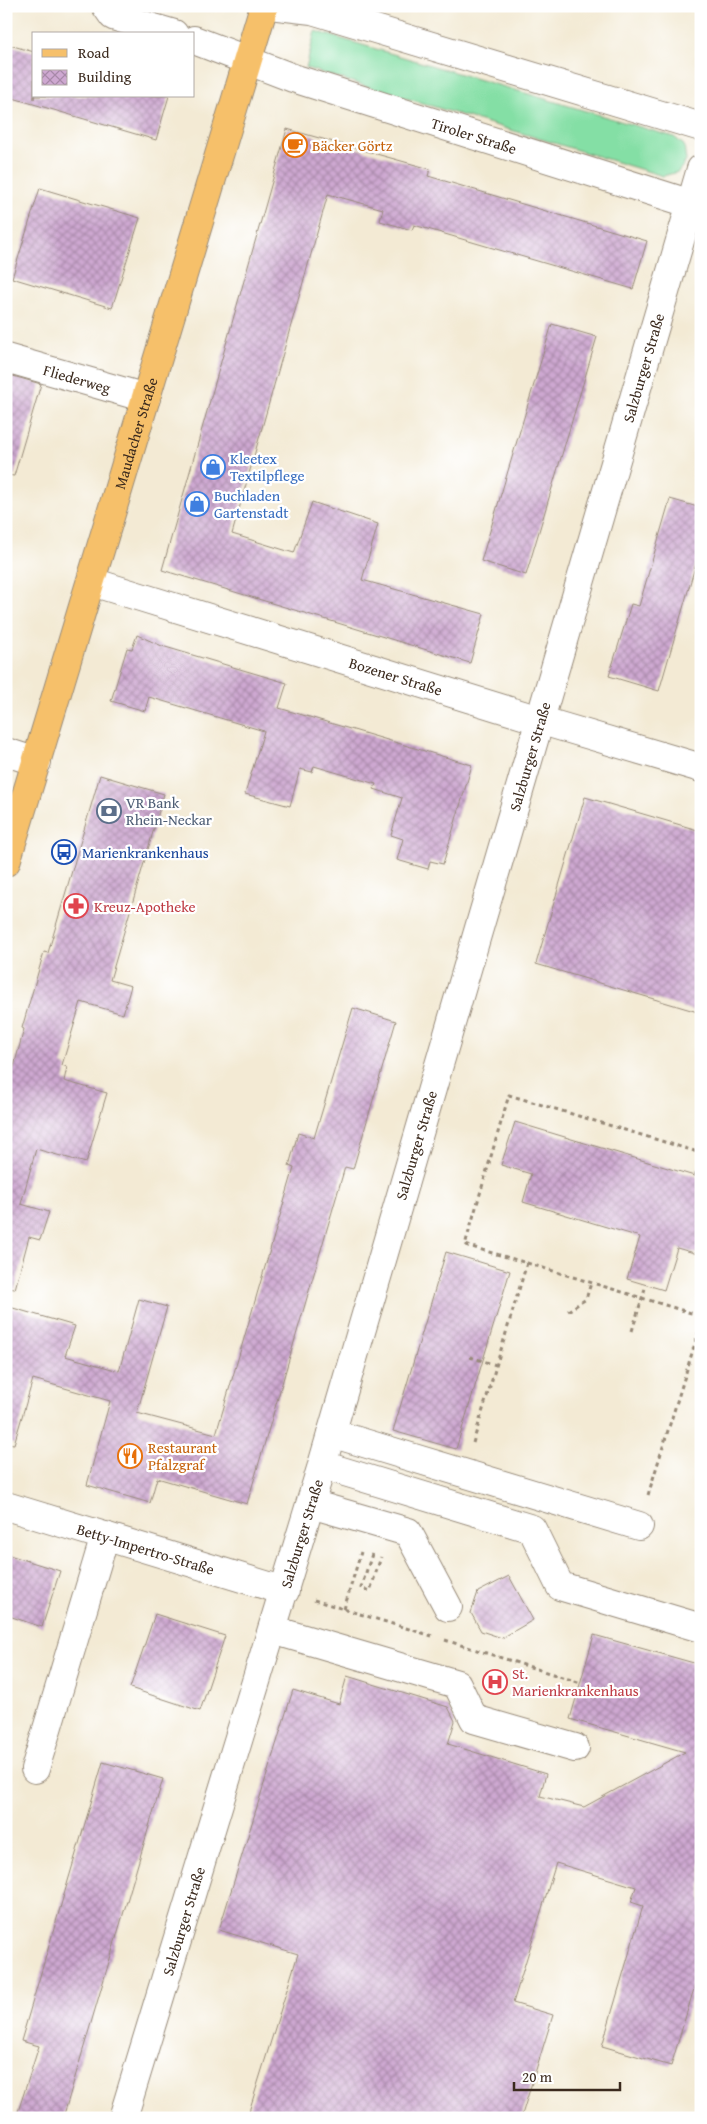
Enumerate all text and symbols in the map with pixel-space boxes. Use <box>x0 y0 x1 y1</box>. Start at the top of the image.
legend <box>32 32 195 98</box>
text: Road <box>78 42 109 63</box>
text: Building <box>78 66 132 87</box>
street label: Tiroler Straße <box>429 112 520 159</box>
cafe icon: Bäcker Görtz <box>282 132 308 158</box>
place label: Bäcker Görtz <box>312 135 393 156</box>
street label: Salzburger Straße <box>617 310 669 425</box>
street label: Fliederweg <box>41 359 114 398</box>
street label: Maudacher Straße <box>109 375 162 491</box>
place label: Kleetex Textilpflege <box>230 448 305 486</box>
shop icon: Kleetex Textilpflege <box>200 454 226 480</box>
place label: Buchladen Gartenstadt <box>214 485 289 523</box>
shop icon: Buchladen Gartenstadt <box>184 491 210 517</box>
street label: Bozener Straße <box>347 652 445 700</box>
street label: Salzburger Straße <box>503 699 555 813</box>
place label: VR Bank Rhein-Neckar <box>126 792 212 830</box>
bank icon: VR Bank Rhein-Neckar <box>96 798 122 824</box>
bus stop icon: Marienkrankenhaus <box>51 839 77 865</box>
place label: Marienkrankenhaus <box>82 842 209 863</box>
pharmacy icon: Kreuz-Apotheke <box>63 893 89 919</box>
place label: Kreuz-Apotheke <box>94 896 196 917</box>
street label: Salzburger Straße <box>390 1088 441 1202</box>
place label: Restaurant Pfalzgraf <box>148 1437 218 1475</box>
restaurant icon: Restaurant Pfalzgraf <box>117 1443 143 1469</box>
street label: Salzburger Straße <box>275 1476 328 1591</box>
street label: Betty-Impertro-Straße <box>74 1518 217 1579</box>
place label: St. Marienkrankenhaus <box>512 1663 639 1701</box>
hospital icon: St. Marienkrankenhaus <box>482 1669 508 1695</box>
street label: Salzburger Straße <box>157 1864 210 1978</box>
scale bar <box>514 2059 621 2091</box>
text: 20 m <box>522 2066 553 2087</box>

